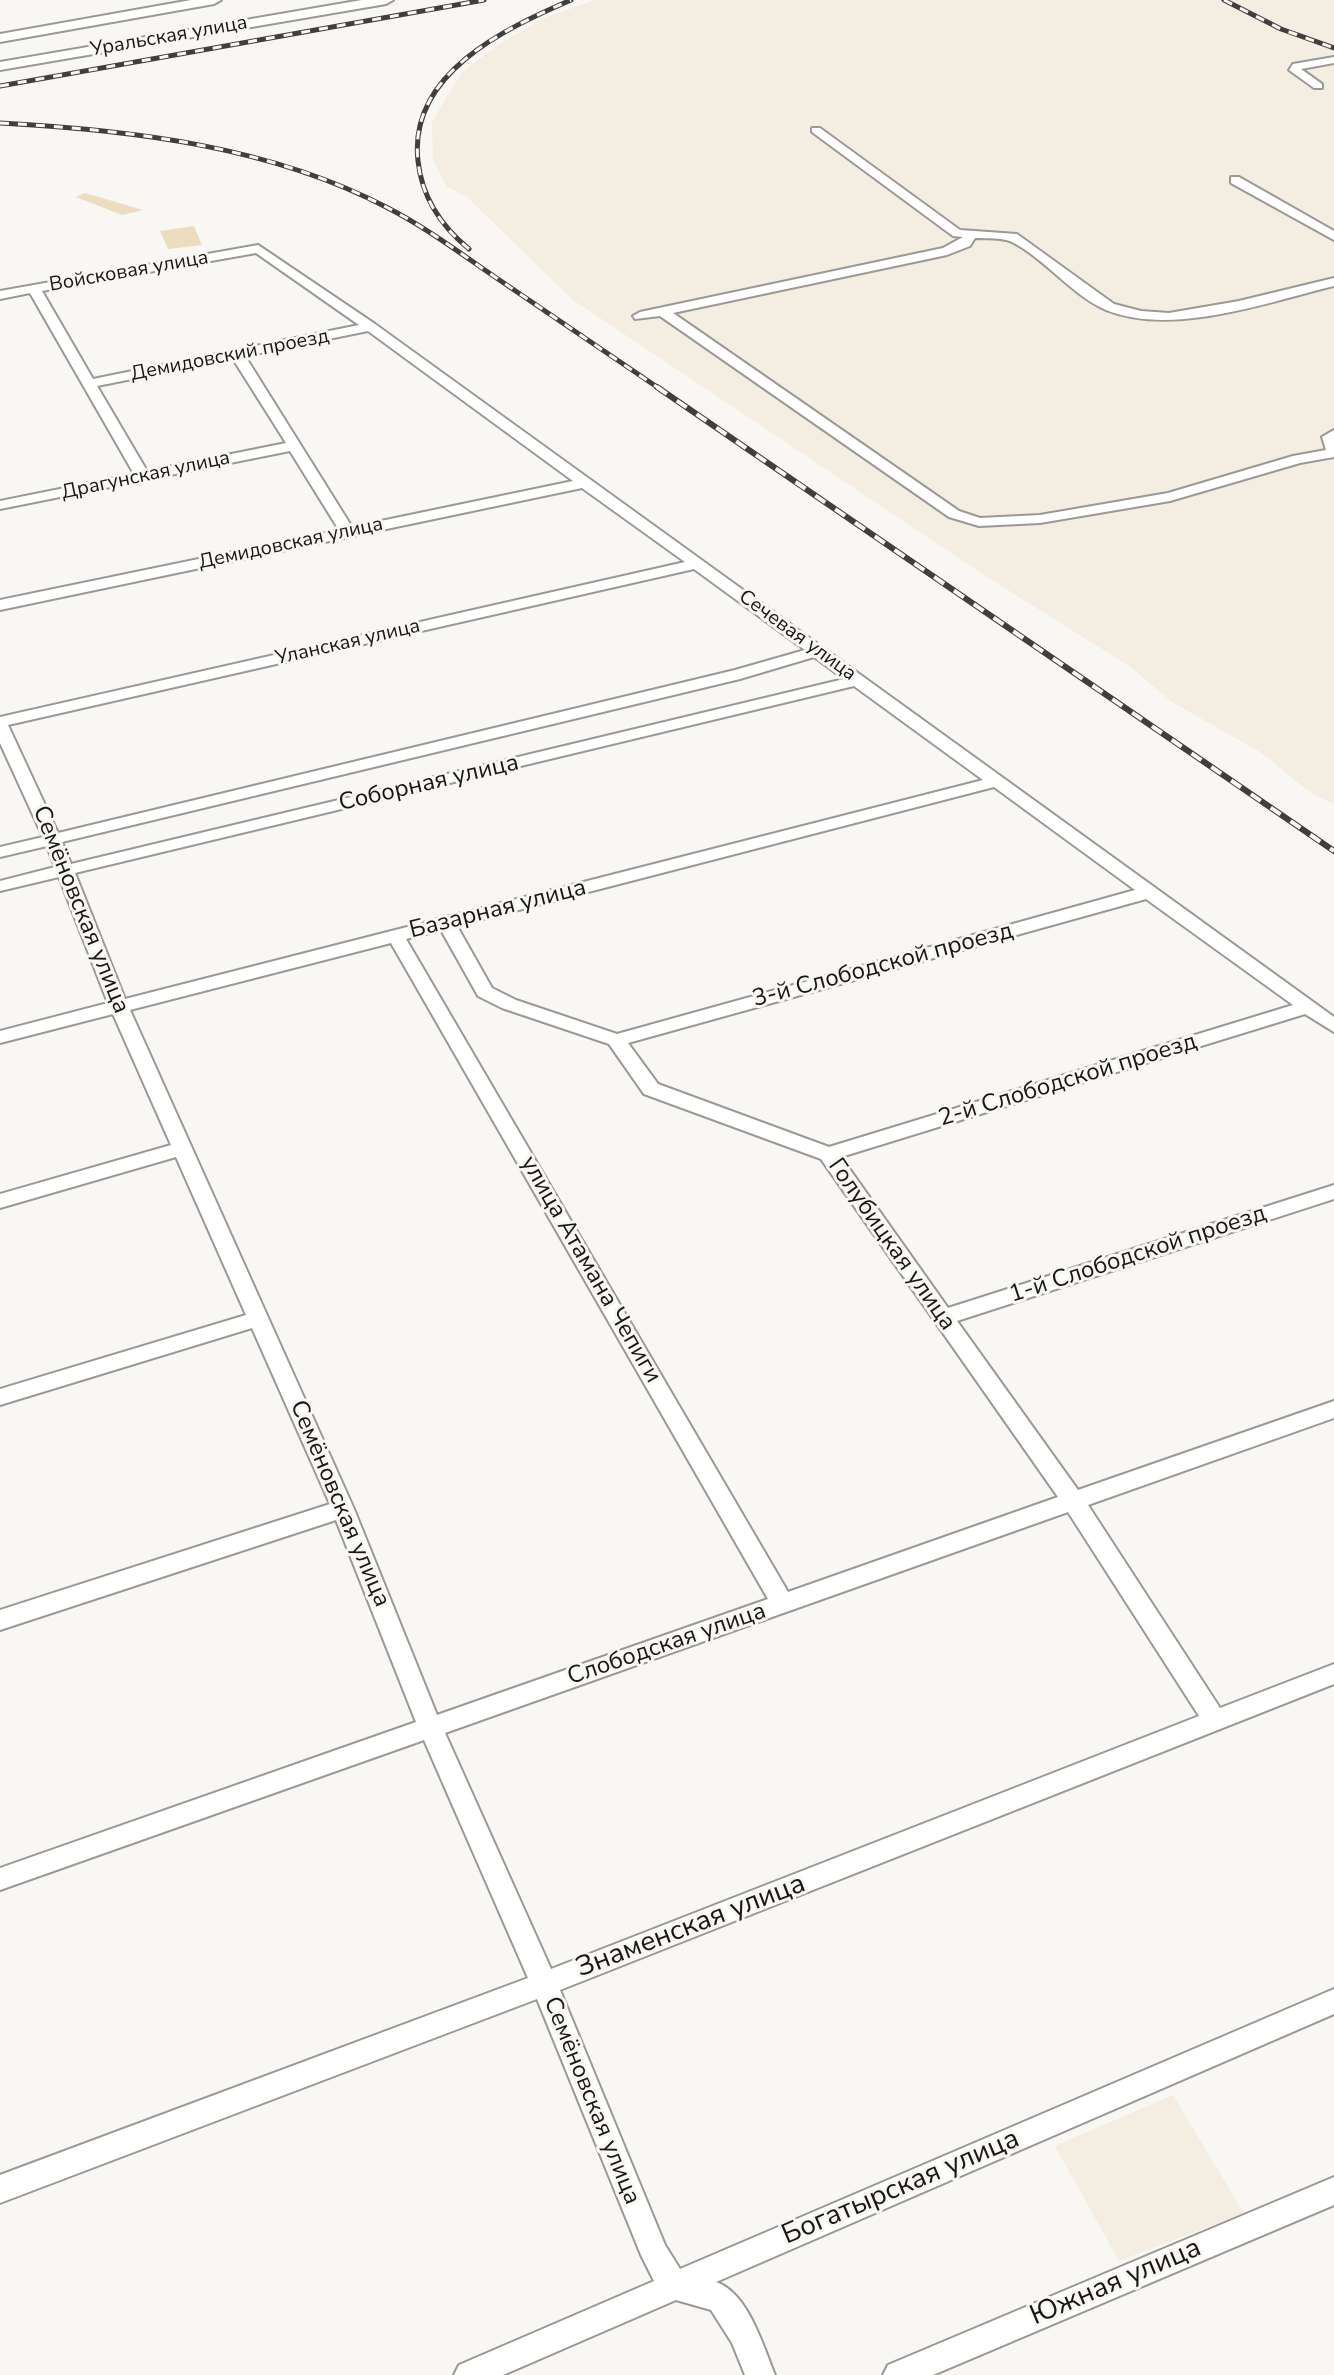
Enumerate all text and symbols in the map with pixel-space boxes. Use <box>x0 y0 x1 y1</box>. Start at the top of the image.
street label: Уральская улица <box>89 11 249 63</box>
street label: Войсковая улица <box>48 246 210 298</box>
street label: Демидовский проезд <box>129 325 331 387</box>
street label: Драгунская улица <box>60 446 232 506</box>
street label: Демидовская улица <box>197 513 385 575</box>
street label: Сечевая улица <box>734 585 860 687</box>
street label: Уланская улица <box>273 615 423 671</box>
street label: Соборная улица <box>336 749 522 819</box>
street label: Семёновская улица <box>25 802 135 1018</box>
street label: Базарная улица <box>407 874 589 946</box>
street label: 3-й Слободской проезд <box>750 917 1016 1015</box>
street label: 2-й Слободской проезд <box>935 1028 1201 1134</box>
street label: улица Атамана Чепиги <box>513 1151 667 1389</box>
street label: Голубицкая улица <box>821 1153 961 1337</box>
street label: 1-й Слободской проезд <box>1006 1200 1270 1310</box>
street label: Семёновская улица <box>282 1396 396 1612</box>
street label: Слободская улица <box>564 1598 770 1692</box>
street label: Знаменская улица <box>572 1868 810 1986</box>
street label: Семёновская улица <box>536 1993 646 2209</box>
street label: Богатырская улица <box>777 2123 1025 2253</box>
street label: Южная улица <box>1026 2232 1206 2334</box>

